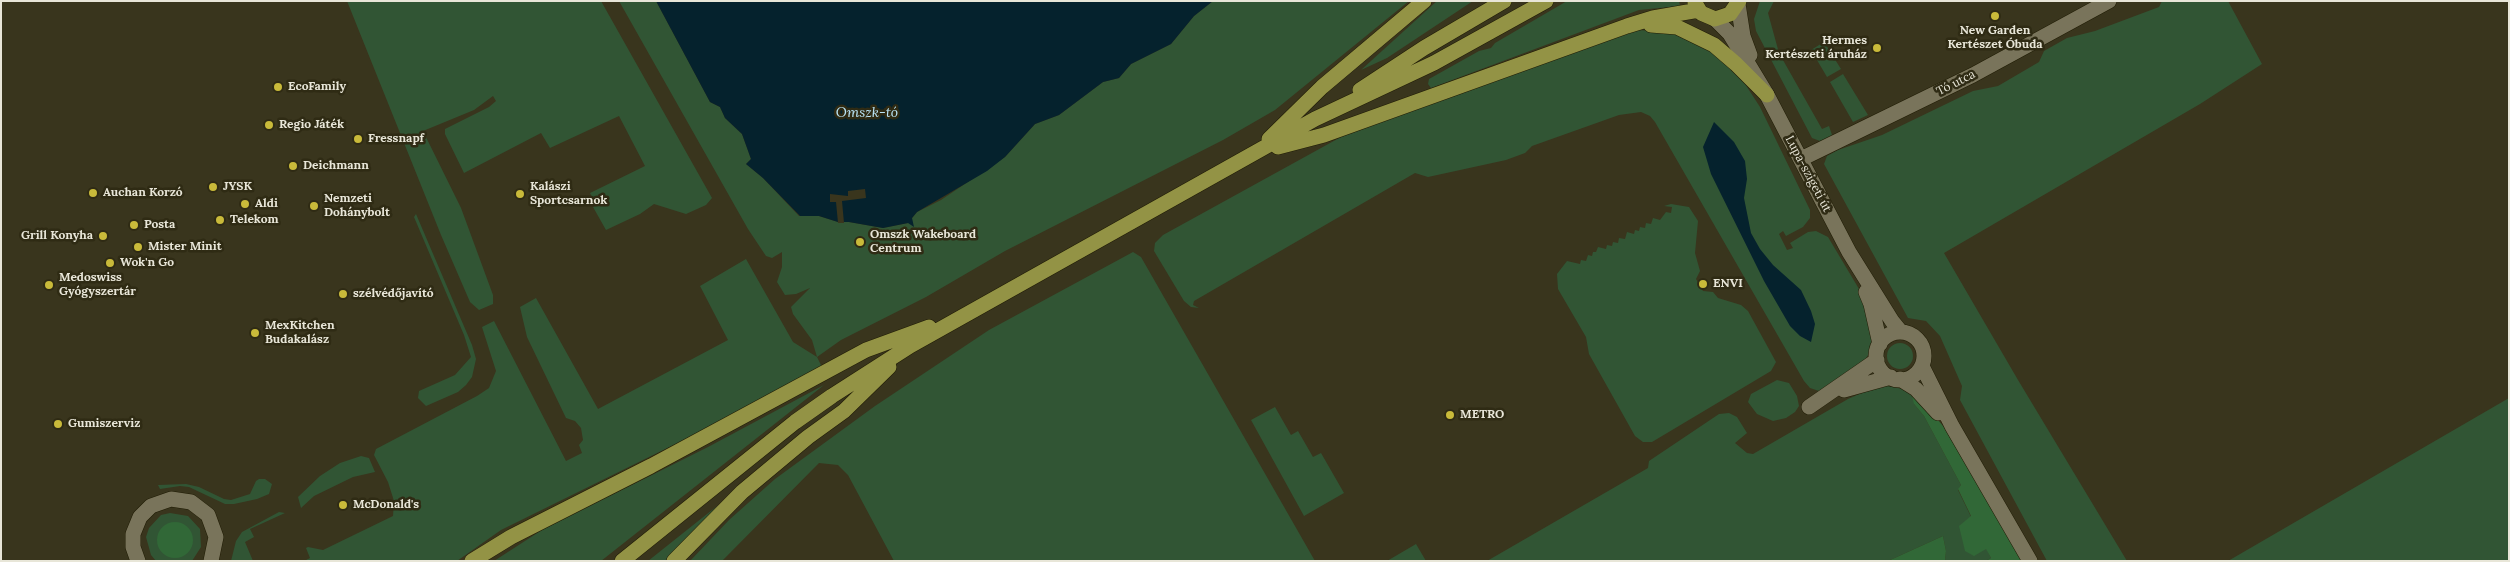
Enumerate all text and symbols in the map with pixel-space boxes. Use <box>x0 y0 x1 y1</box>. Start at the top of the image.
marker: New Garden Kertészet Óbuda <box>1989 10 2001 22</box>
place label: New Garden Kertészet Óbuda <box>1947 24 2043 52</box>
place label: Hermes Kertészeti áruház <box>1765 34 1867 62</box>
marker: Hermes Kertészeti áruház <box>1871 42 1883 54</box>
street label: Tó utca <box>1934 67 1978 99</box>
place label: EcoFamily <box>288 80 346 94</box>
marker: EcoFamily <box>272 81 284 93</box>
water label: Omszk-tó <box>836 105 898 121</box>
place label: Regio Játék <box>279 118 344 132</box>
marker: Regio Játék <box>263 119 275 131</box>
place label: Fressnapf <box>368 132 424 146</box>
marker: Fressnapf <box>352 133 364 145</box>
street label: Lupa-szigeti út <box>1782 133 1834 215</box>
place label: Deichmann <box>303 159 369 173</box>
marker: Deichmann <box>287 160 299 172</box>
place label: JYSK <box>223 180 252 194</box>
place label: Kalászi Sportcsarnok <box>530 180 607 208</box>
marker: JYSK <box>207 181 219 193</box>
place label: Auchan Korzó <box>103 186 183 200</box>
marker: Auchan Korzó <box>87 187 99 199</box>
marker: Kalászi Sportcsarnok <box>514 188 526 200</box>
place label: Nemzeti Dohánybolt <box>324 192 390 220</box>
place label: Aldi <box>255 197 278 211</box>
marker: Aldi <box>239 198 251 210</box>
marker: Nemzeti Dohánybolt <box>308 200 320 212</box>
place label: Telekom <box>230 213 279 227</box>
marker: Telekom <box>214 214 226 226</box>
place label: Posta <box>144 218 175 232</box>
marker: Posta <box>128 219 140 231</box>
place label: Omszk Wakeboard Centrum <box>870 228 976 256</box>
place label: Grill Konyha <box>21 229 93 243</box>
marker: Grill Konyha <box>97 230 109 242</box>
marker: Omszk Wakeboard Centrum <box>854 236 866 248</box>
place label: Mister Minit <box>148 240 222 254</box>
marker: Mister Minit <box>132 241 144 253</box>
place label: Wok'n Go <box>120 256 174 270</box>
marker: Wok'n Go <box>104 257 116 269</box>
place label: Medoswiss Gyógyszertár <box>59 271 136 299</box>
place label: ENVI <box>1713 277 1743 291</box>
marker: ENVI <box>1697 278 1709 290</box>
marker: Medoswiss Gyógyszertár <box>43 279 55 291</box>
place label: szélvédőjavító <box>353 287 434 301</box>
marker: szélvédőjavító <box>337 288 349 300</box>
place label: MexKitchen Budakalász <box>265 319 335 347</box>
marker: MexKitchen Budakalász <box>249 327 261 339</box>
place label: METRO <box>1460 408 1504 422</box>
marker: METRO <box>1444 409 1456 421</box>
place label: Gumiszerviz <box>68 417 140 431</box>
marker: Gumiszerviz <box>52 418 64 430</box>
place label: McDonald's <box>353 498 419 512</box>
marker: McDonald's <box>337 499 349 511</box>

